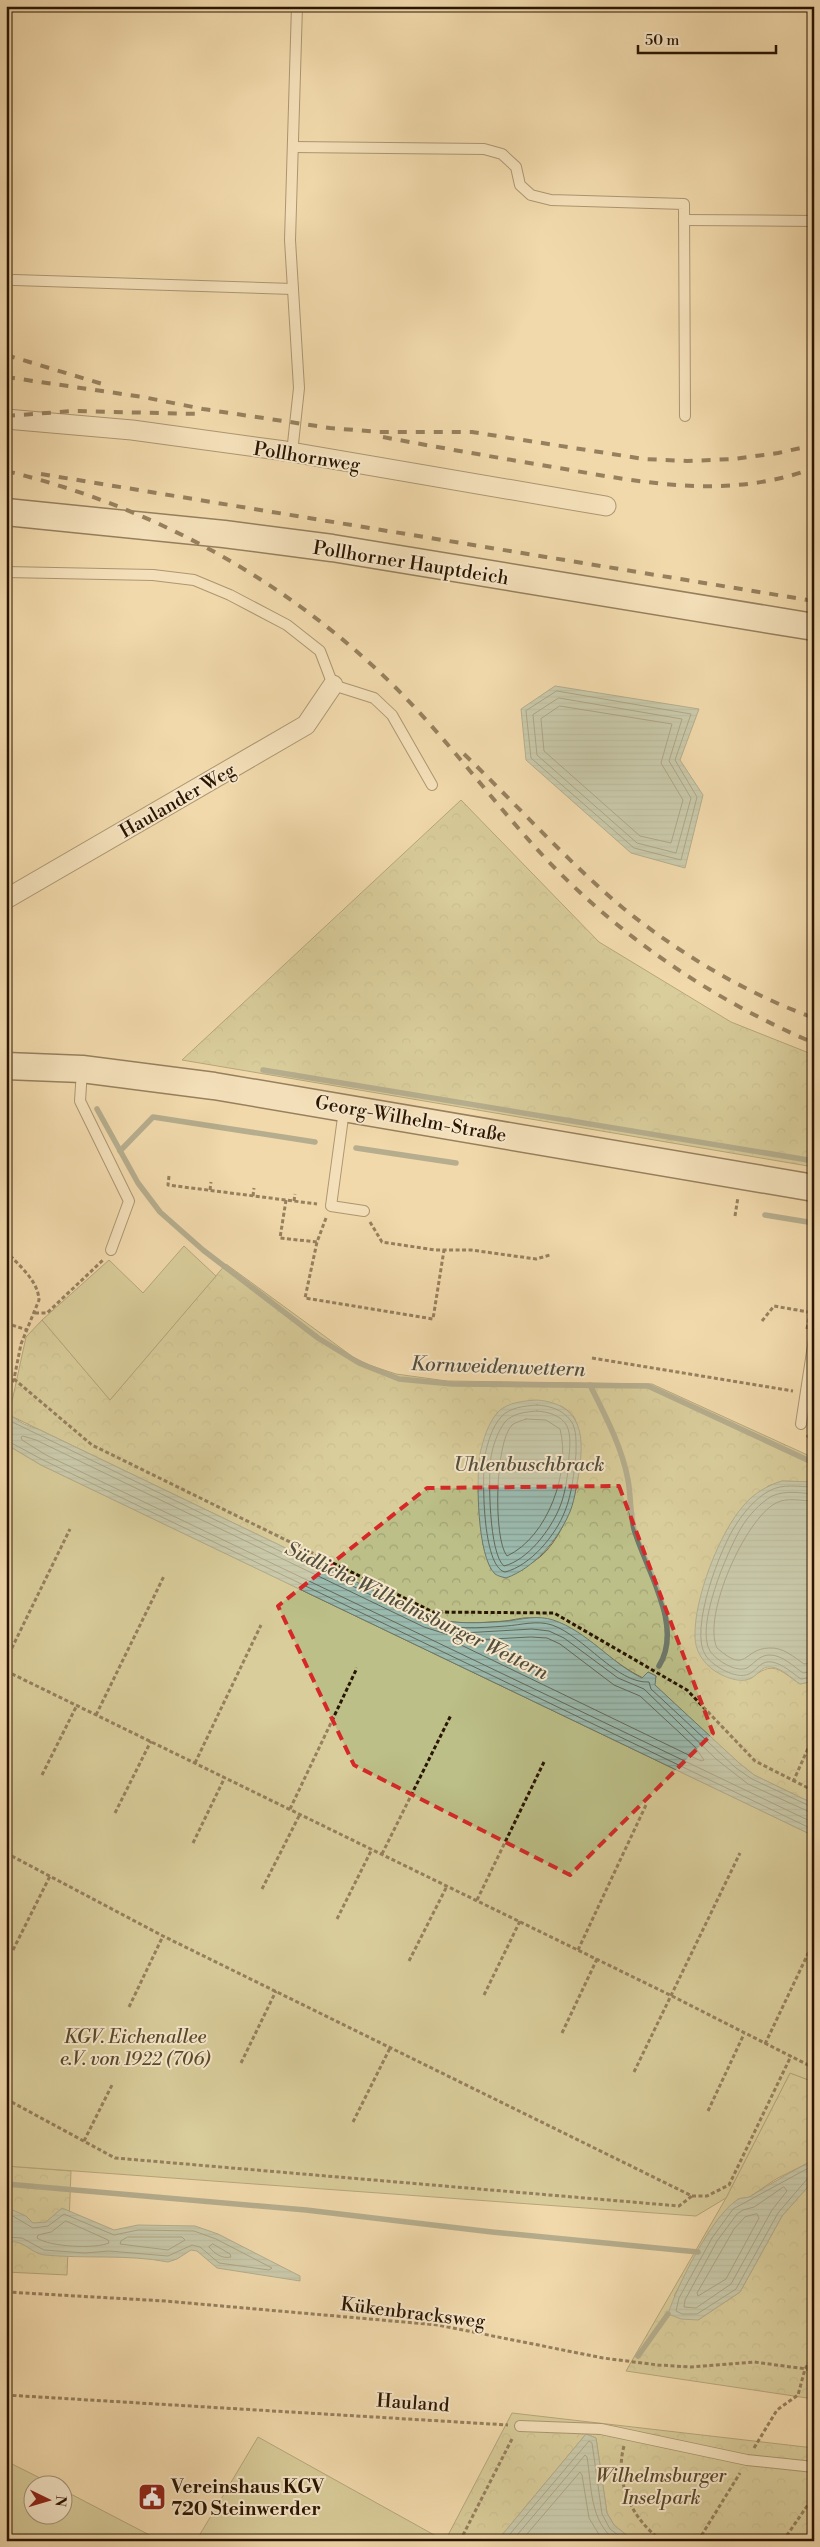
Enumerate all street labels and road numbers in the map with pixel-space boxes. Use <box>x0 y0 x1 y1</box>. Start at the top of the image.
street label: Pollhornweg <box>252 437 362 477</box>
street label: Pollhorner Hauptdeich <box>311 536 510 590</box>
street label: Haulander Weg <box>115 758 240 844</box>
street label: Georg-Wilhelm-Straße <box>313 1090 508 1148</box>
street label: Kükenbracksweg <box>339 2292 487 2334</box>
street label: Hauland <box>376 2388 450 2418</box>

